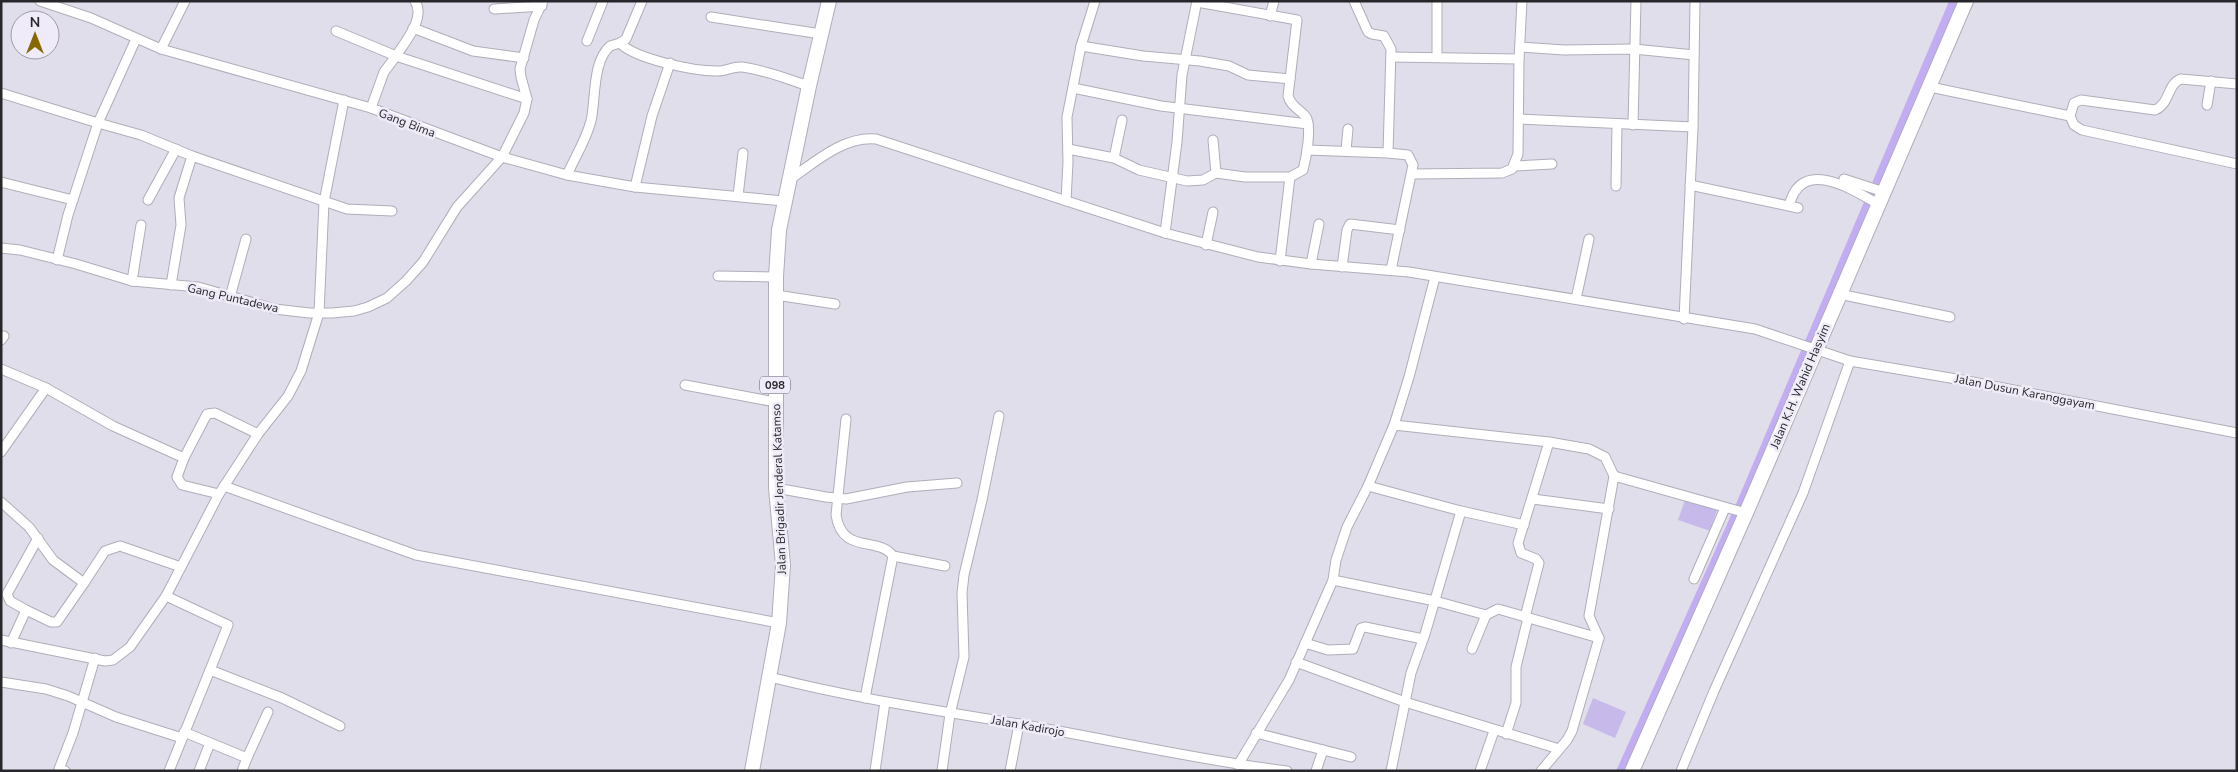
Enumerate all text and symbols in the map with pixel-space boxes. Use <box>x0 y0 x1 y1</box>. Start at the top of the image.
north arrow <box>10 10 60 60</box>
text: N <box>30 13 40 32</box>
street label: Gang Bima <box>376 105 438 141</box>
street label: Gang Puntadewa <box>186 280 280 316</box>
street label: Jalan K.H. Wahid Hasyim <box>1766 321 1834 452</box>
street label: Jalan Dusun Karanggayam <box>1953 370 2096 413</box>
road number: 098 <box>760 376 790 394</box>
street label: Jalan Brigadir Jenderal Katamso <box>768 403 790 576</box>
street label: Jalan Kadirojo <box>989 712 1066 740</box>

